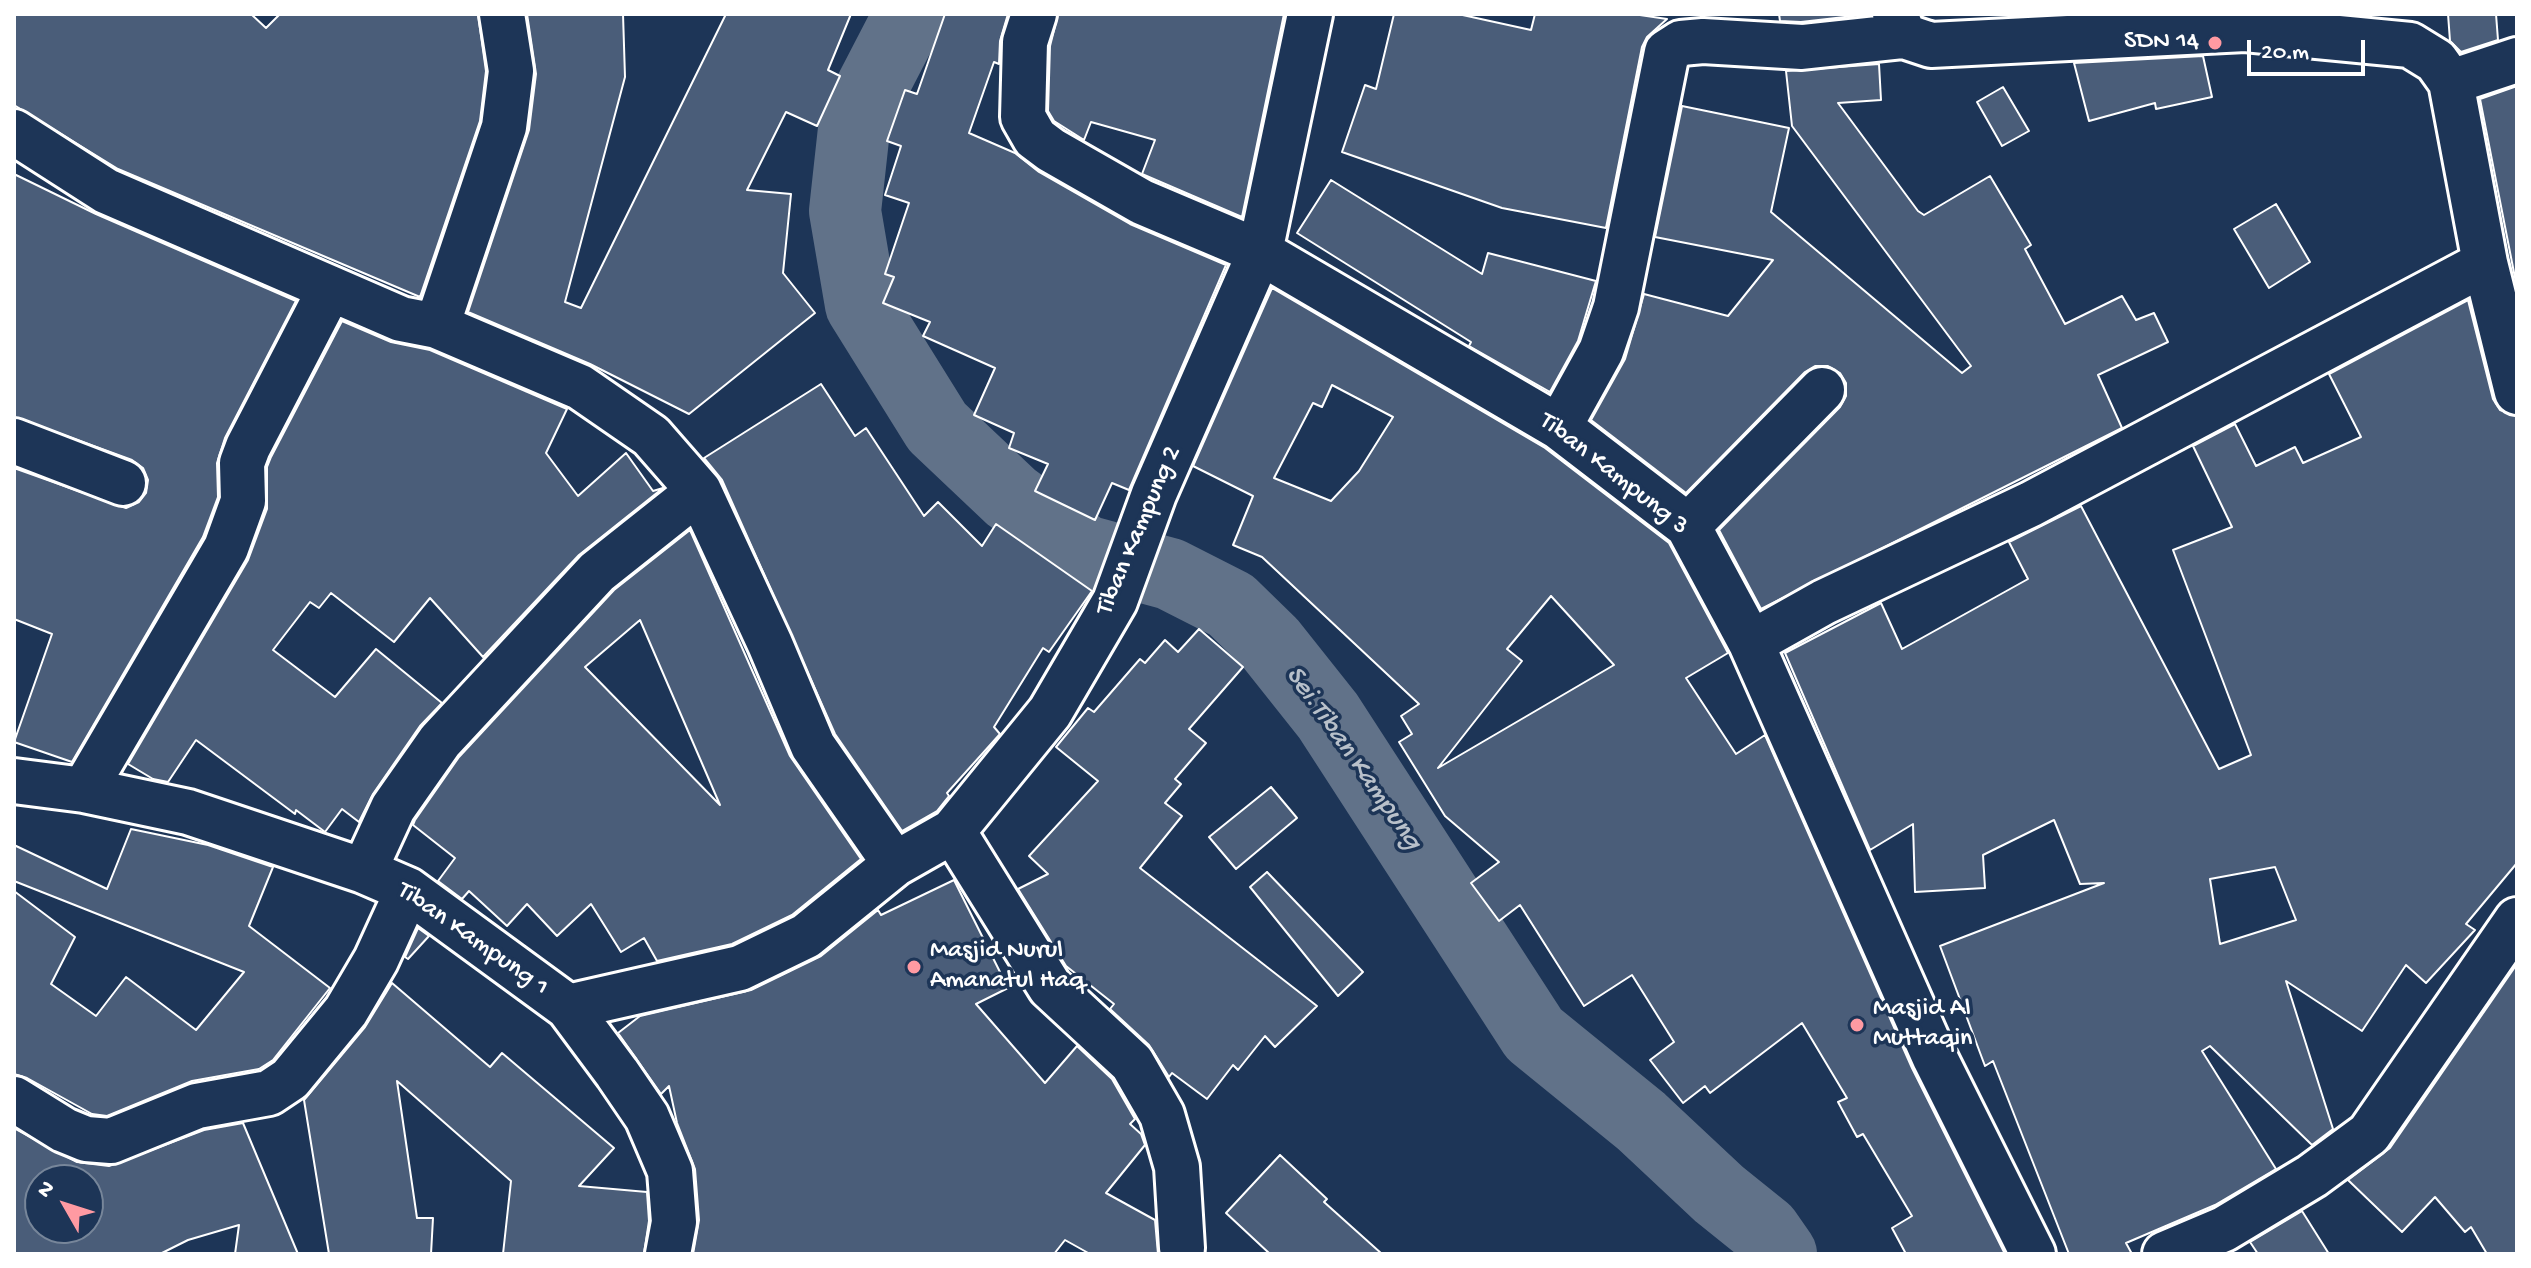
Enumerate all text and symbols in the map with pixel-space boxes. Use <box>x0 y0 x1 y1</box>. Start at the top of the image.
scale bar <box>2251 24 2369 74</box>
place label: SDN 14 <box>2124 27 2199 59</box>
marker: SDN 14 <box>2206 34 2224 52</box>
text: 20 m <box>2261 39 2309 68</box>
street label: Tiban Kampung 3 <box>1532 407 1694 543</box>
street label: Tiban Kampung 2 <box>1090 442 1190 620</box>
water label: Sei.Tiban Kampung <box>1276 661 1428 857</box>
street label: Tiban Kampung 1 <box>390 876 554 1004</box>
place label: Masjid Nurul Amanatul Haq <box>930 936 1085 998</box>
marker: Masjid Nurul Amanatul Haq <box>905 958 923 976</box>
place label: Masjid Al Muttaqin <box>1873 994 1972 1056</box>
marker: Masjid Al Muttaqin <box>1848 1016 1866 1034</box>
north arrow <box>24 1164 104 1244</box>
text: N <box>32 1176 62 1204</box>

